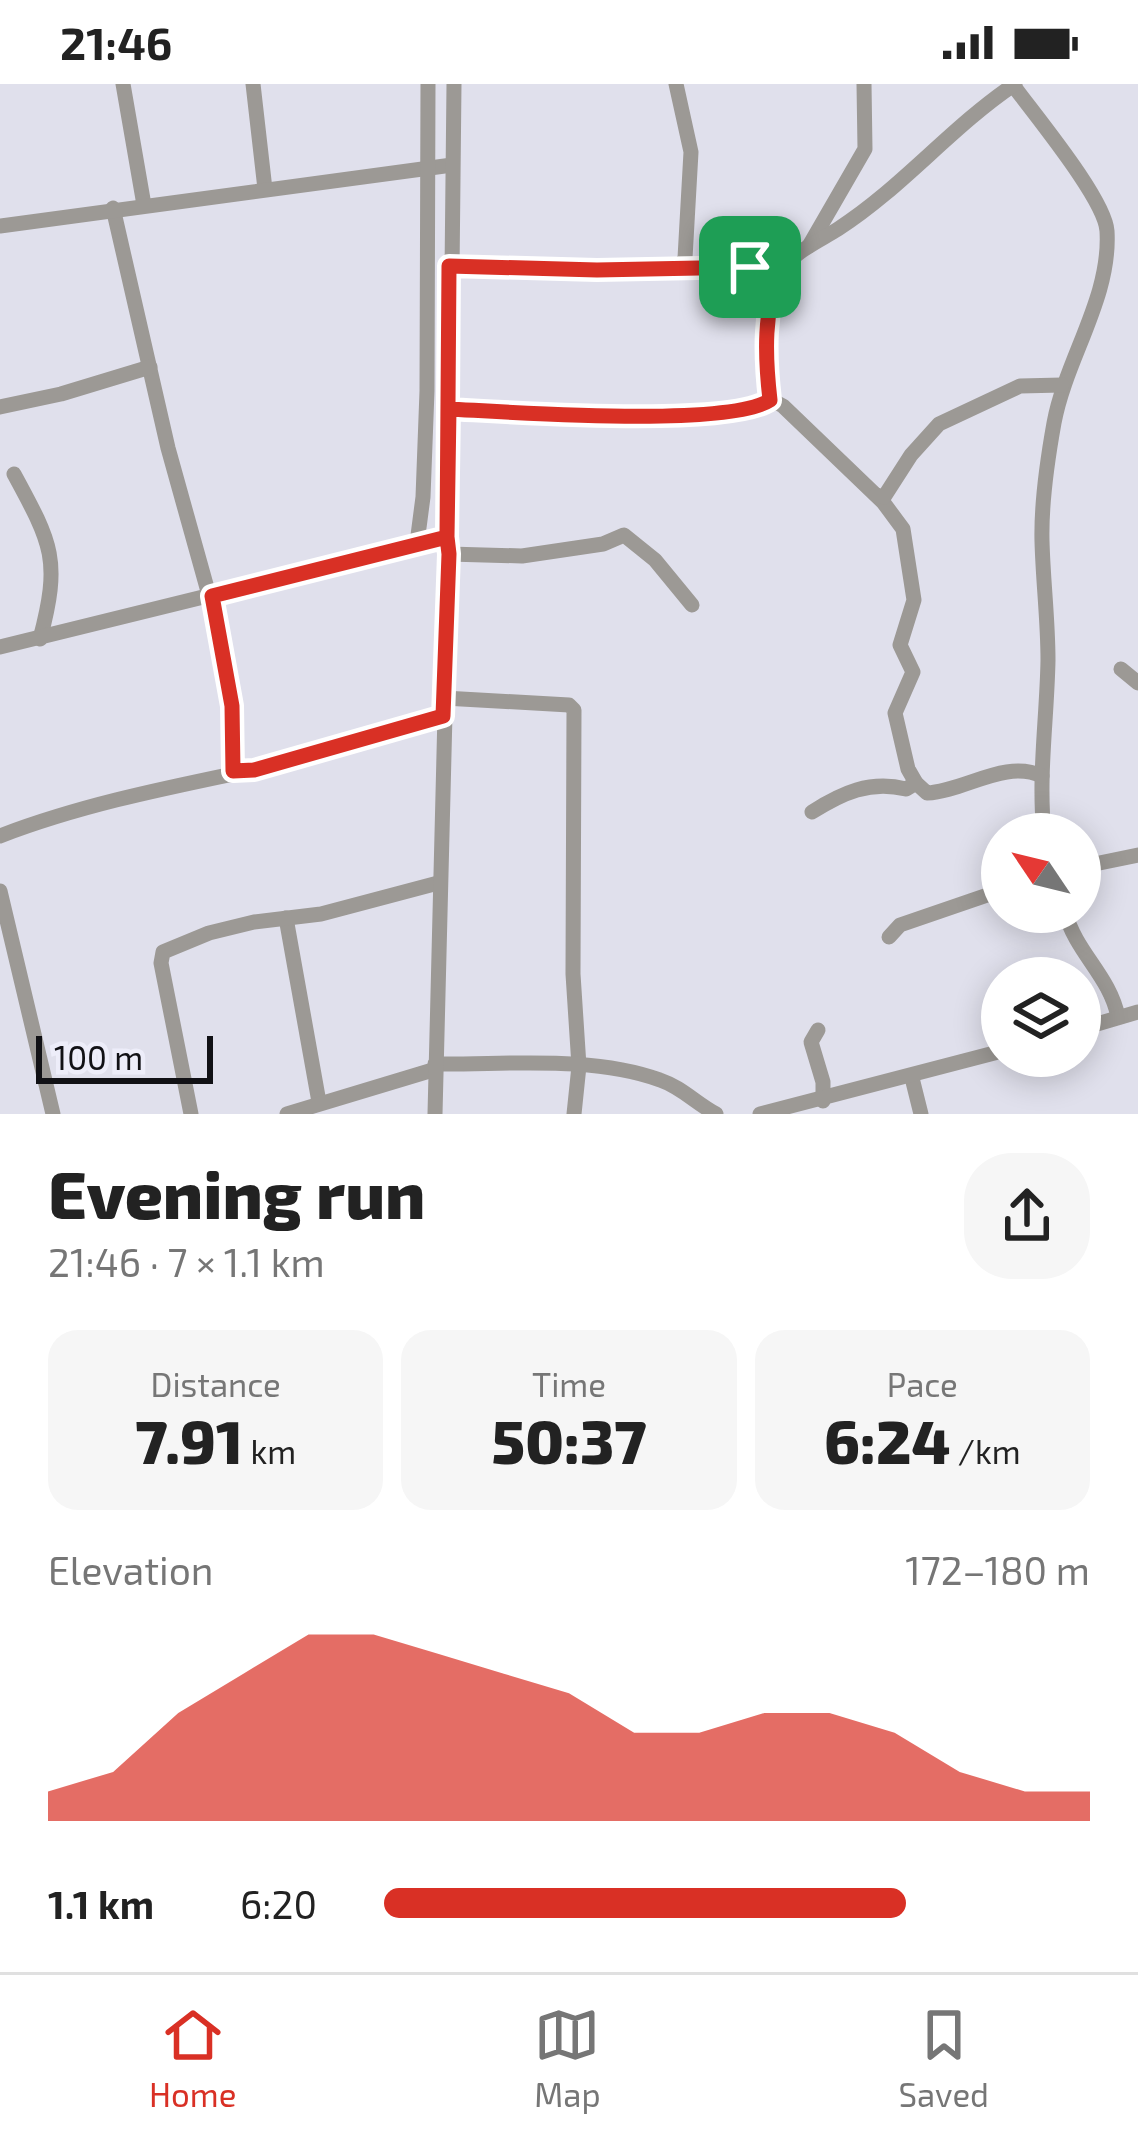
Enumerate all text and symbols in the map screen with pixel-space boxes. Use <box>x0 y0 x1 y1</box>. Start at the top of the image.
text: 21:46 <box>60 15 172 69</box>
pin <box>699 216 801 318</box>
icon: arrive <box>717 234 783 300</box>
north arrow <box>981 813 1101 933</box>
map controls <box>981 813 1101 1077</box>
button: layers <box>981 957 1101 1077</box>
scale bar <box>36 1030 213 1083</box>
text: 100 m <box>54 1037 143 1077</box>
text: Evening run <box>48 1153 425 1232</box>
button: share <box>964 1153 1090 1279</box>
text: 21:46 · 7 × 1.1 km <box>48 1238 325 1285</box>
text: Distance <box>151 1364 281 1404</box>
text: Time <box>532 1364 606 1404</box>
text: Pace <box>887 1364 958 1404</box>
text: 7.91 <box>135 1404 243 1476</box>
text: 50:37 <box>491 1404 647 1476</box>
text: 6:24 <box>824 1404 951 1476</box>
text: km <box>243 1431 296 1471</box>
text: /km <box>951 1431 1021 1471</box>
text: Elevation <box>48 1546 213 1593</box>
text: 172–180 m <box>905 1546 1090 1593</box>
text: 1.1 km <box>48 1880 154 1927</box>
text: 6:20 <box>240 1880 317 1927</box>
tab: Home <box>149 2002 236 2114</box>
tab: Map <box>534 2002 601 2114</box>
tab: Saved <box>898 2002 989 2114</box>

